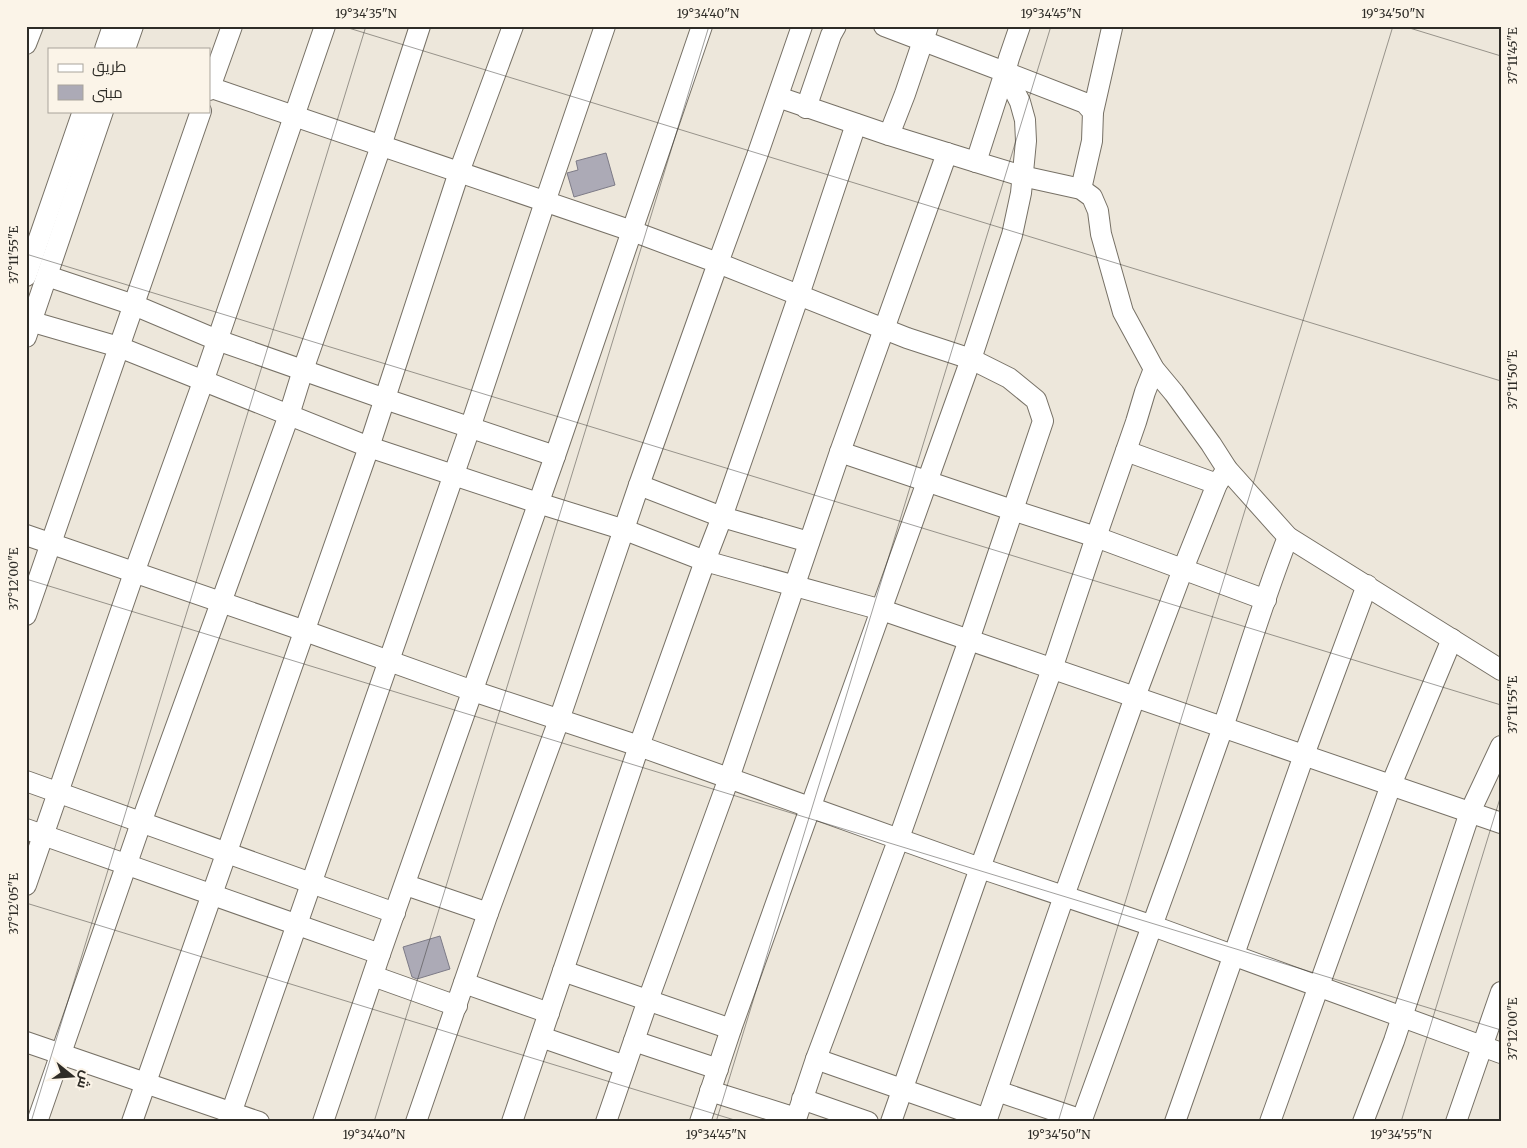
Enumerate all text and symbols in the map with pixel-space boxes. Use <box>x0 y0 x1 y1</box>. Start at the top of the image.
text: 19°34'35"N <box>335 6 398 21</box>
text: 19°34'40"N <box>677 6 740 21</box>
text: 19°34'45"N <box>1021 6 1082 21</box>
text: 19°34'50"N <box>1361 6 1425 21</box>
text: 37°11'45"E <box>1505 27 1520 85</box>
legend <box>48 48 210 112</box>
text: طريق <box>92 57 126 77</box>
text: مبنى <box>92 83 123 103</box>
text: 37°11'55"E <box>6 226 21 284</box>
text: 37°11'50"E <box>1505 350 1520 410</box>
text: 37°12'00"E <box>6 547 21 610</box>
text: 37°11'55"E <box>1505 676 1520 734</box>
text: 37°12'05"E <box>6 873 21 935</box>
text: 37°12'00"E <box>1505 997 1520 1060</box>
north arrow <box>48 1050 98 1100</box>
text: ش <box>73 1069 96 1091</box>
text: 19°34'40"N <box>343 1127 406 1142</box>
text: 19°34'45"N <box>686 1127 747 1142</box>
text: 19°34'50"N <box>1027 1127 1091 1142</box>
text: 19°34'55"N <box>1370 1127 1433 1142</box>

